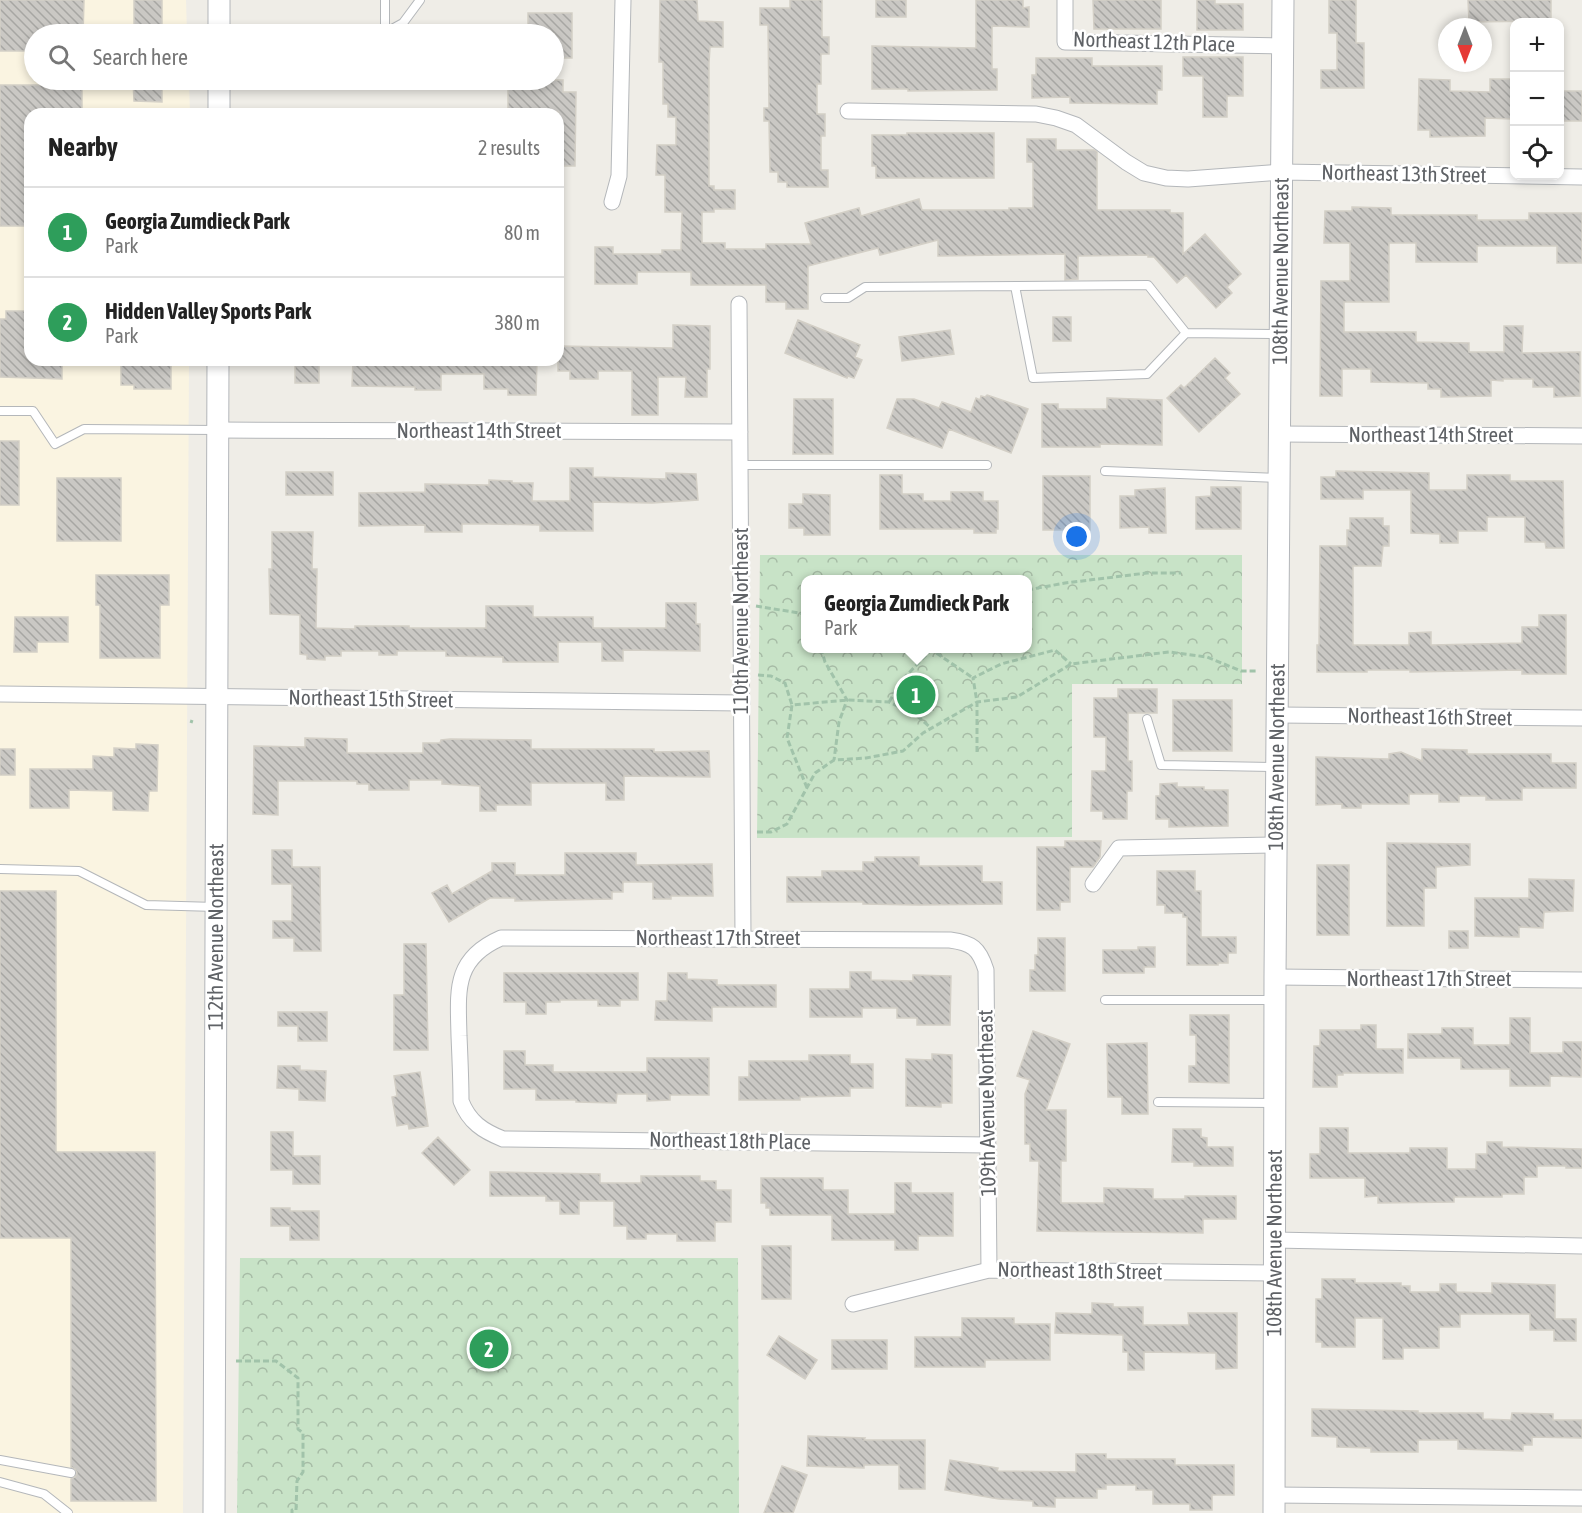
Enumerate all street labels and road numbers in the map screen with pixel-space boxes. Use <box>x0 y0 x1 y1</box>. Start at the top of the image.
street label: Northeast 12th Place <box>1073 26 1235 56</box>
street label: Northeast 13th Street <box>1321 160 1487 186</box>
street label: 108th Avenue Northeast <box>1267 177 1293 365</box>
street label: Northeast 14th Street <box>396 418 562 442</box>
street label: Northeast 14th Street <box>1348 422 1514 446</box>
street label: 110th Avenue Northeast <box>728 528 752 714</box>
street label: 108th Avenue Northeast <box>1263 663 1289 851</box>
street label: Northeast 15th Street <box>288 685 454 711</box>
street label: Northeast 16th Street <box>1347 703 1513 729</box>
street label: 112th Avenue Northeast <box>203 843 227 1031</box>
street label: Northeast 17th Street <box>635 925 801 949</box>
street label: Northeast 17th Street <box>1346 966 1512 990</box>
street label: 109th Avenue Northeast <box>972 1009 1000 1197</box>
street label: Northeast 18th Place <box>649 1127 811 1153</box>
street label: 108th Avenue Northeast <box>1261 1149 1286 1337</box>
street label: Northeast 18th Street <box>997 1257 1163 1283</box>

